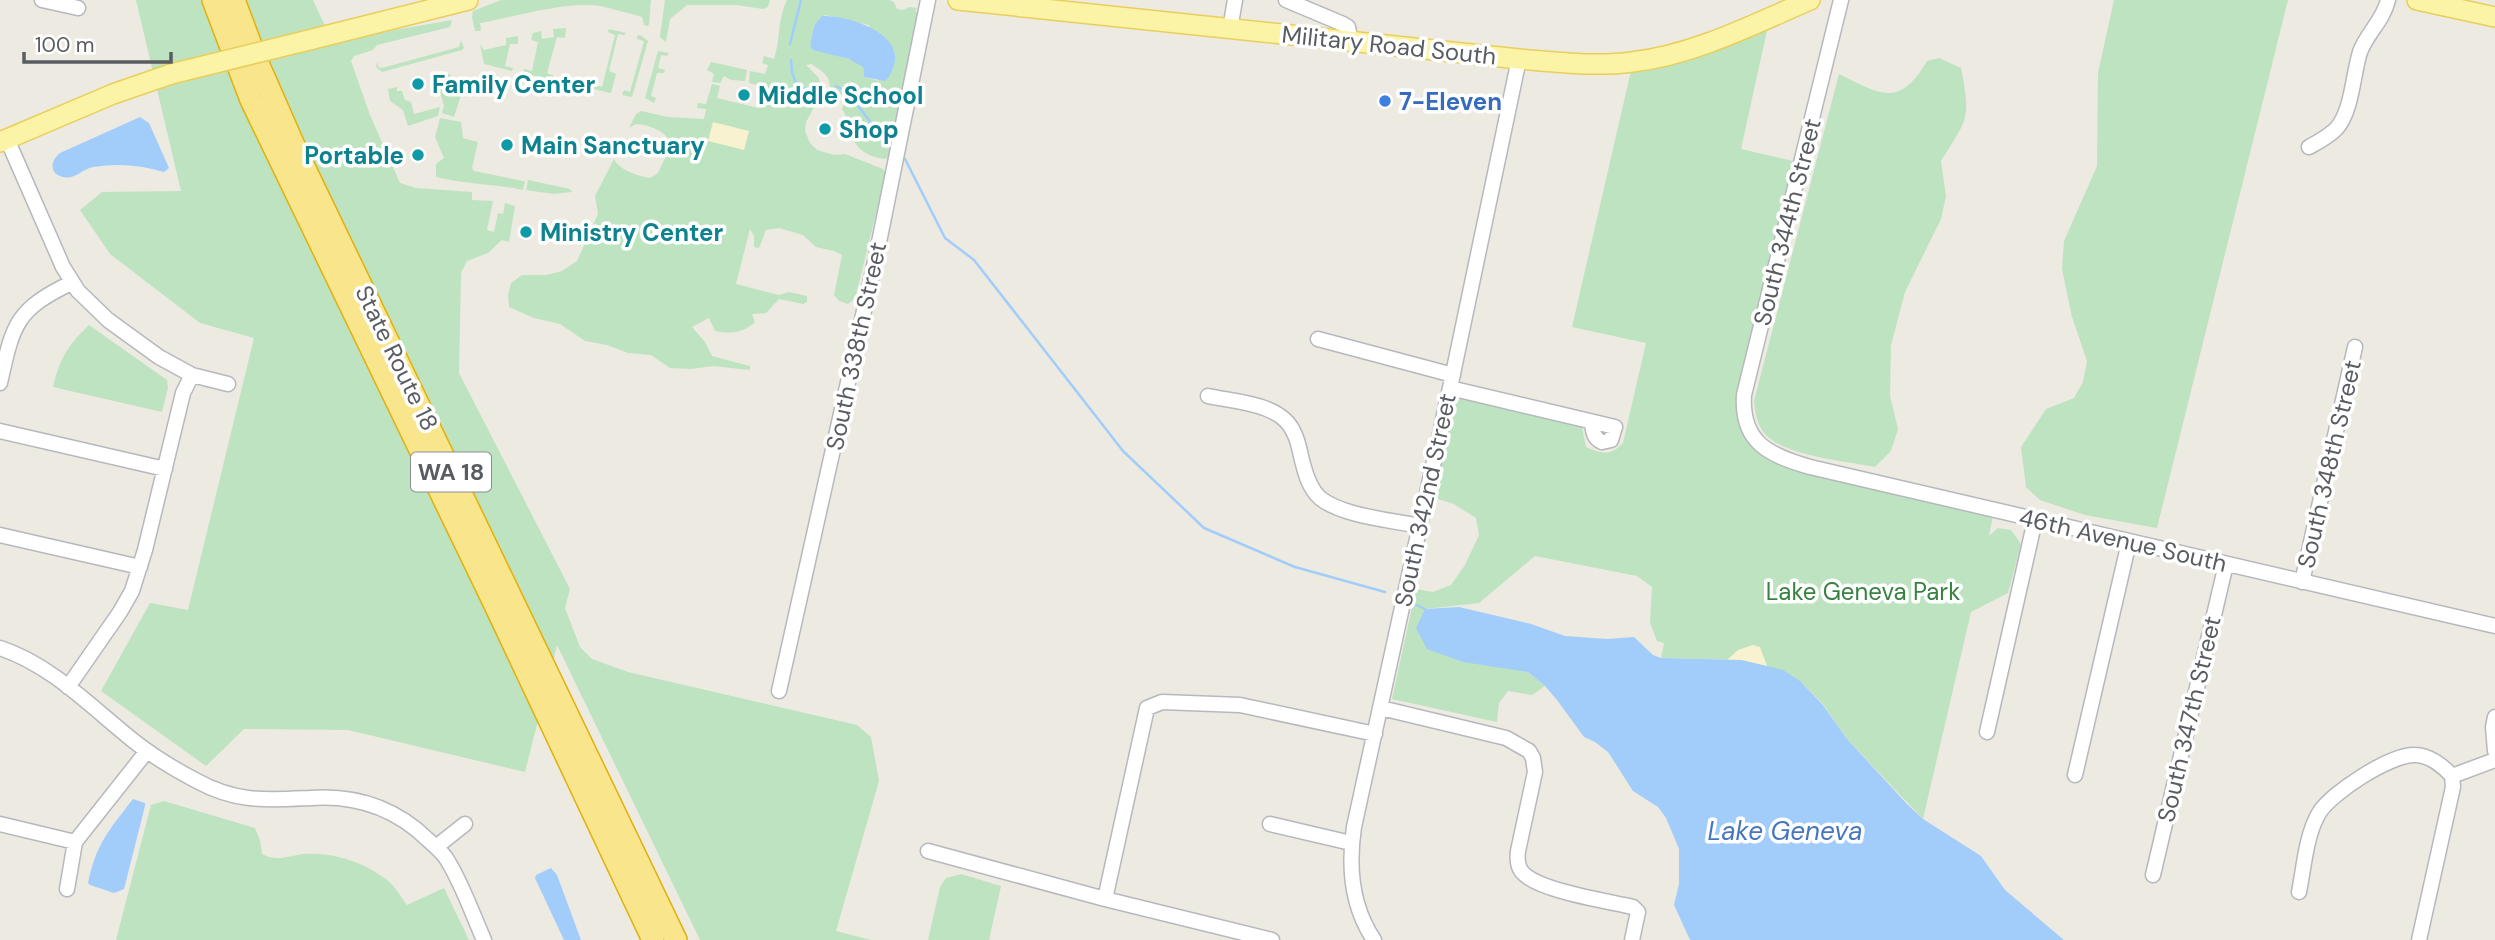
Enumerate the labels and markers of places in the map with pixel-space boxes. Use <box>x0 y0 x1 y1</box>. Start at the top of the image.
place label: Family Center <box>432 69 596 100</box>
marker: Family Center <box>410 76 426 92</box>
place label: Middle School <box>758 80 923 111</box>
place label: 7-Eleven <box>1399 86 1502 117</box>
marker: Middle School <box>736 87 752 103</box>
marker: 7-Eleven <box>1377 93 1393 109</box>
place label: Shop <box>839 114 899 145</box>
marker: Shop <box>817 121 833 137</box>
place label: Main Sanctuary <box>521 130 705 161</box>
marker: Main Sanctuary <box>499 137 515 153</box>
place label: Portable <box>304 140 404 171</box>
marker: Portable <box>410 147 426 163</box>
place label: Ministry Center <box>540 217 723 248</box>
marker: Ministry Center <box>518 224 534 240</box>

